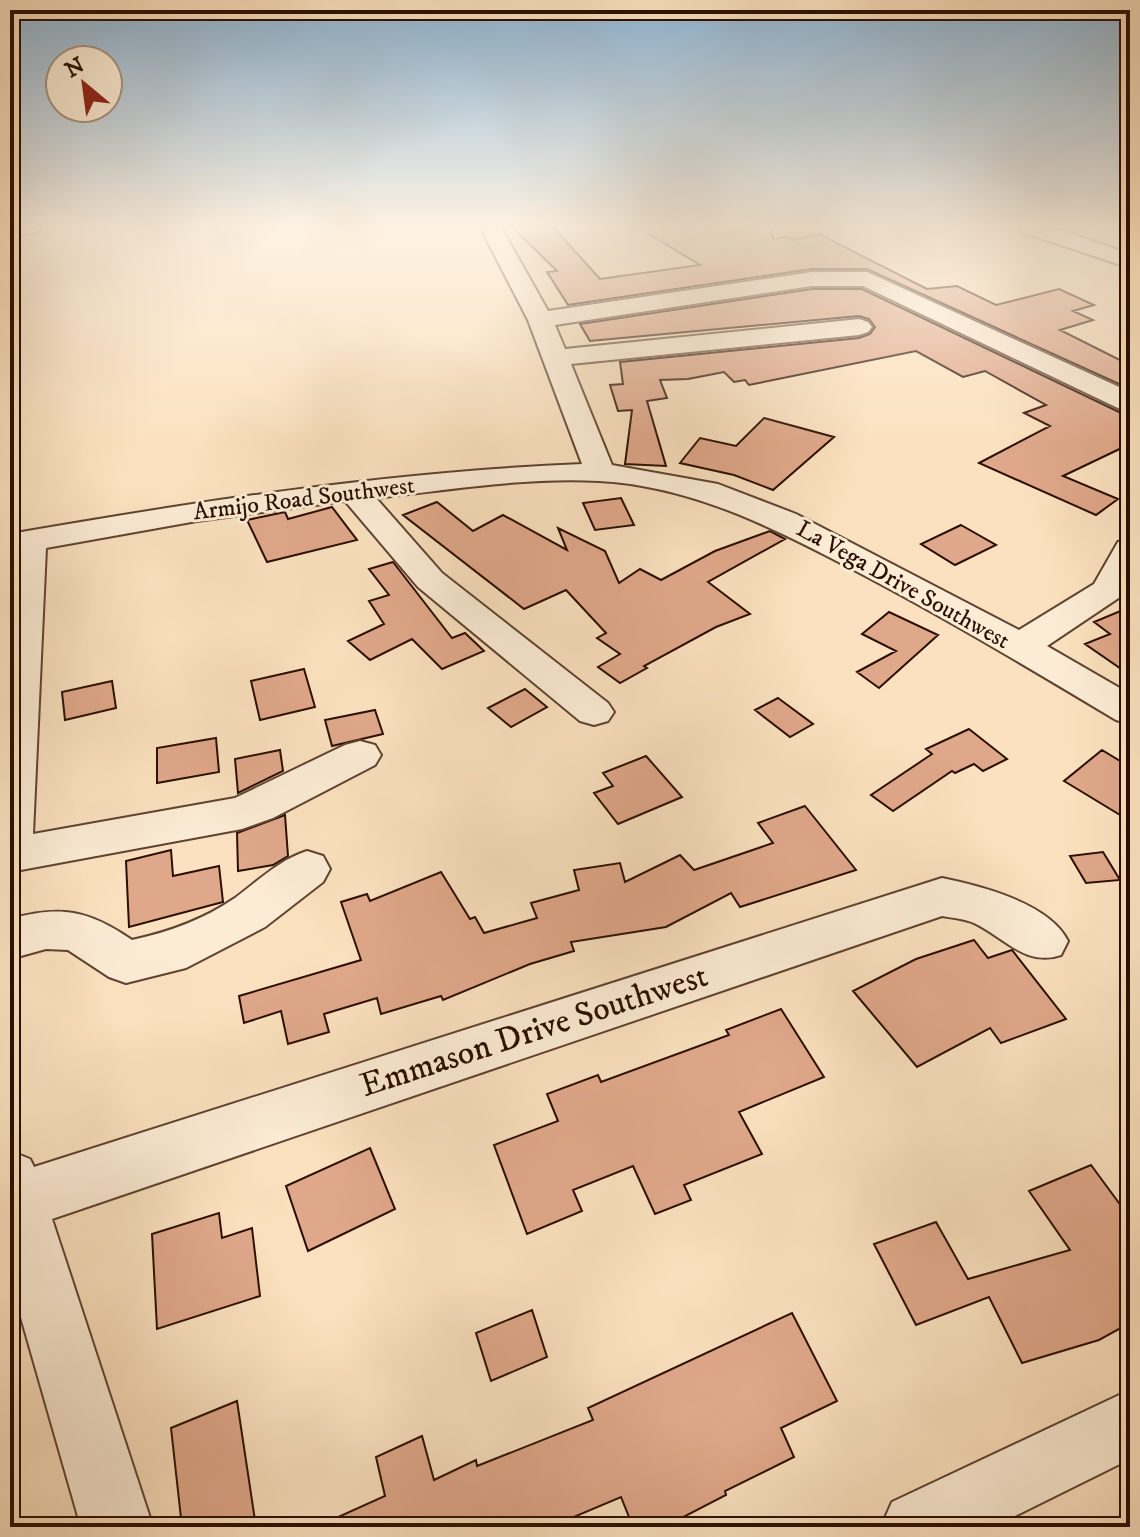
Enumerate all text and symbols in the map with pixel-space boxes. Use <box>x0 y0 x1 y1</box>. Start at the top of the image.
north arrow <box>44 44 124 124</box>
text: N <box>61 52 89 84</box>
street label: Armijo Road Southwest <box>192 470 417 527</box>
street label: La Vega Drive Southwest <box>791 514 1015 656</box>
street label: Emmason Drive Southwest <box>355 955 713 1107</box>

